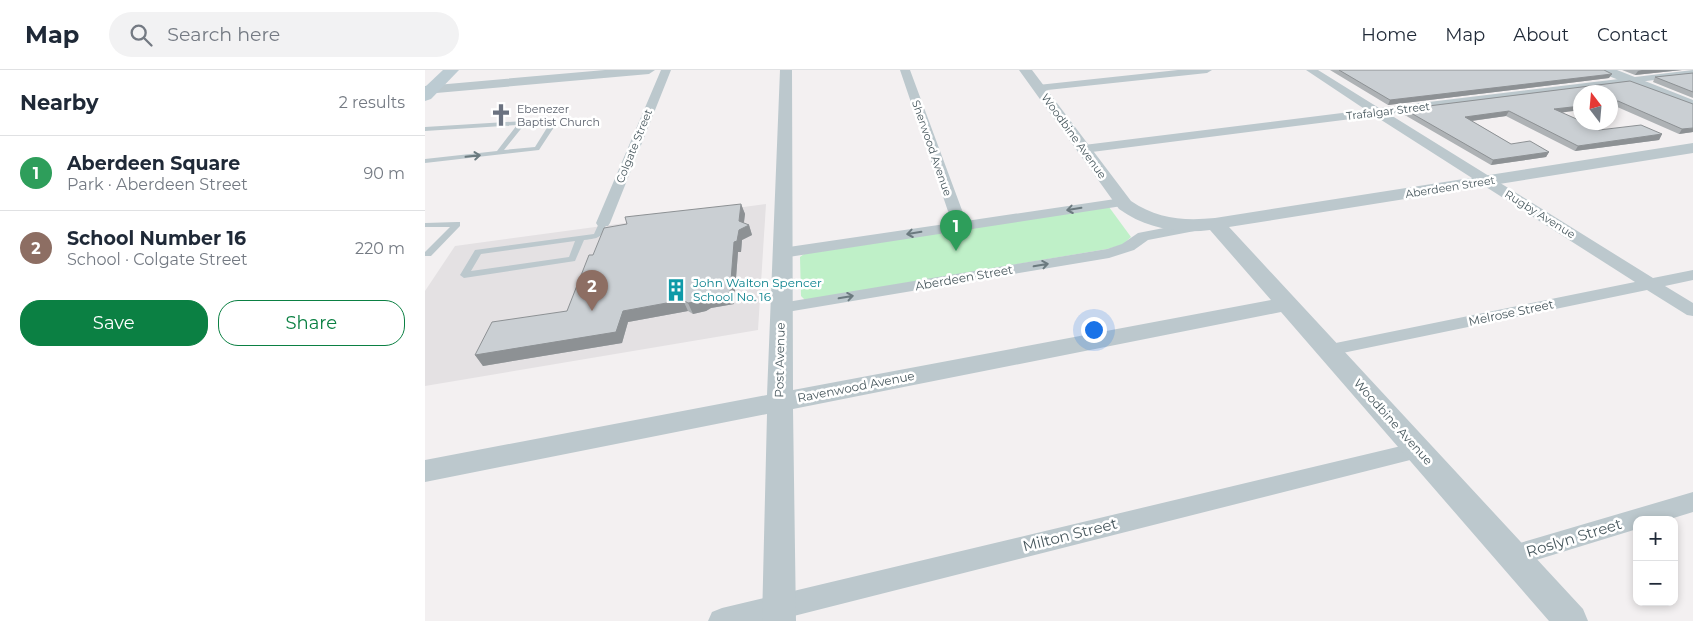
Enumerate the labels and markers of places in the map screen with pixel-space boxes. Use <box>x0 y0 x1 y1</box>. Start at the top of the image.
church icon: Ebenezer Baptist Church <box>488 102 514 128</box>
place label: Ebenezer Baptist Church <box>517 102 600 129</box>
pin: 1 <box>940 210 972 251</box>
pin: 2 <box>576 270 608 311</box>
place label: John Walton Spencer School No. 16 <box>692 275 822 304</box>
building icon: John Walton Spencer School No. 16 <box>663 277 689 303</box>

